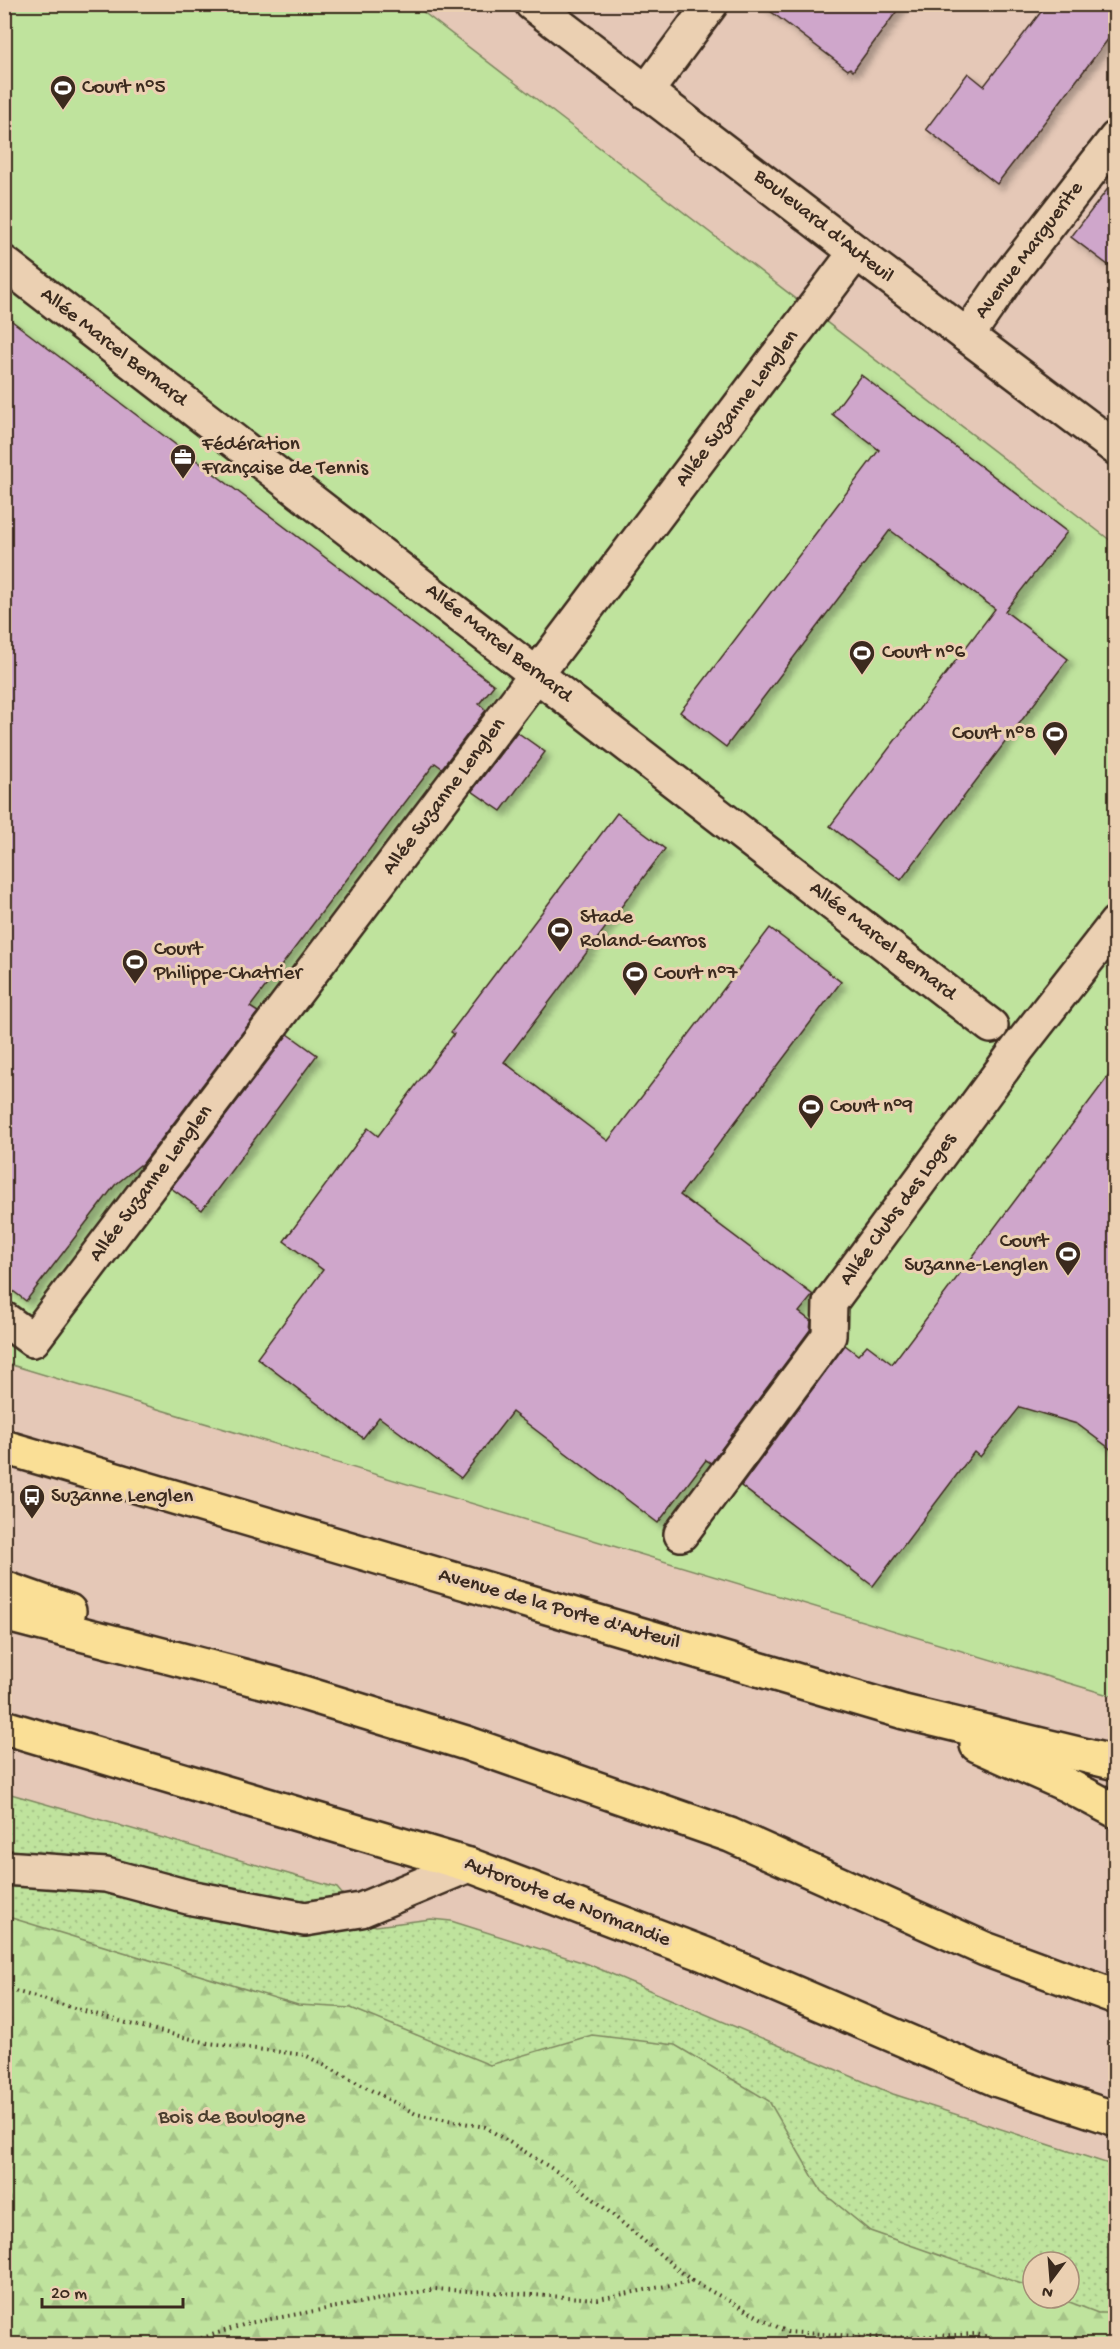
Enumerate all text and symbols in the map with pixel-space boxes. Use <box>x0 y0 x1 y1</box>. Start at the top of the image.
sports icon: Court n°5 <box>48 73 78 111</box>
place label: Court n°5 <box>82 76 166 101</box>
street label: Boulevard d'Auteuil <box>747 164 898 289</box>
street label: Avenue Marguerite <box>970 176 1091 325</box>
street label: Allée Marcel Bernard <box>34 283 193 414</box>
street label: Allée Suzanne Lenglen <box>671 325 805 493</box>
place label: Fédération Française de Tennis <box>201 433 369 482</box>
office icon: Fédération Française de Tennis <box>168 442 198 480</box>
street label: Allée Marcel Bernard <box>419 579 578 710</box>
sports icon: Court n°6 <box>847 638 877 676</box>
place label: Court n°6 <box>882 641 966 666</box>
street label: Allée Suzanne Lenglen <box>378 713 512 881</box>
sports icon: Court n°8 <box>1040 719 1070 757</box>
place label: Court n°8 <box>952 722 1036 747</box>
street label: Allée Marcel Bernard <box>803 877 962 1008</box>
place label: Stade Roland-Garros <box>580 906 707 955</box>
sports icon: Stade Roland-Garros <box>545 915 575 953</box>
place label: Court Philippe-Chatrier <box>153 938 303 987</box>
sports icon: Court Philippe-Chatrier <box>120 947 150 985</box>
sports icon: Court n°7 <box>620 959 650 997</box>
place label: Court n°7 <box>654 962 739 987</box>
sports icon: Court n°9 <box>796 1092 826 1130</box>
place label: Court n°9 <box>830 1095 914 1120</box>
street label: Allée Suzanne Lenglen <box>85 1100 219 1268</box>
street label: Allée Clubs des Loges <box>835 1128 964 1291</box>
place label: Court Suzanne-Lenglen <box>904 1230 1050 1279</box>
sports icon: Court Suzanne-Lenglen <box>1053 1239 1083 1277</box>
bus stop icon: Suzanne Lenglen <box>17 1482 47 1520</box>
place label: Suzanne Lenglen <box>51 1485 193 1510</box>
street label: Avenue de la Porte d'Auteuil <box>435 1564 683 1656</box>
street label: Autoroute de Normandie <box>460 1852 675 1954</box>
park label: Bois de Boulogne <box>158 2106 307 2131</box>
north arrow <box>1021 2250 1081 2310</box>
scale bar <box>42 2271 183 2309</box>
text: N <box>1040 2280 1055 2302</box>
text: 20 m <box>51 2284 87 2305</box>

